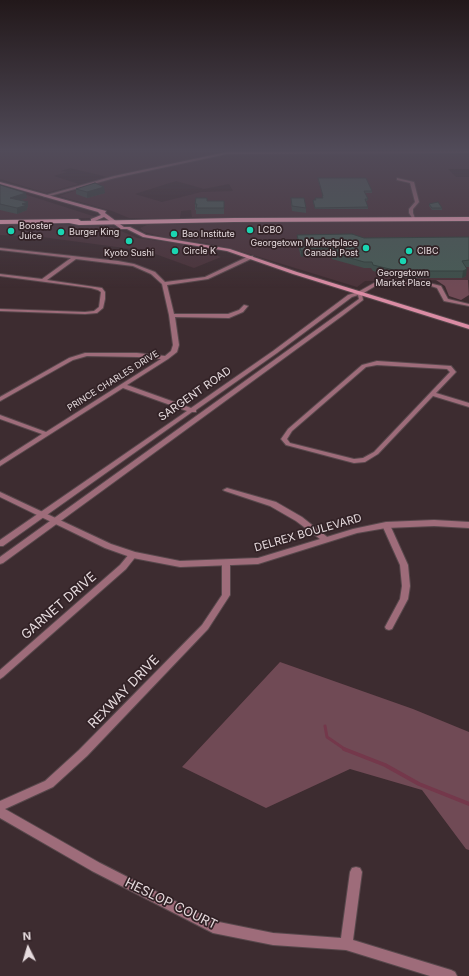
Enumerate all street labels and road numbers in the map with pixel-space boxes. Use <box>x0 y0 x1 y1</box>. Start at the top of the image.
street label: PRINCE CHARLES DRIVE <box>65 348 161 414</box>
street label: SARGENT ROAD <box>156 364 234 424</box>
street label: DELREX BOULEVARD <box>253 511 363 555</box>
street label: GARNET DRIVE <box>18 569 100 643</box>
street label: REXWAY DRIVE <box>85 652 163 732</box>
street label: HESLOP COURT <box>122 875 220 933</box>

